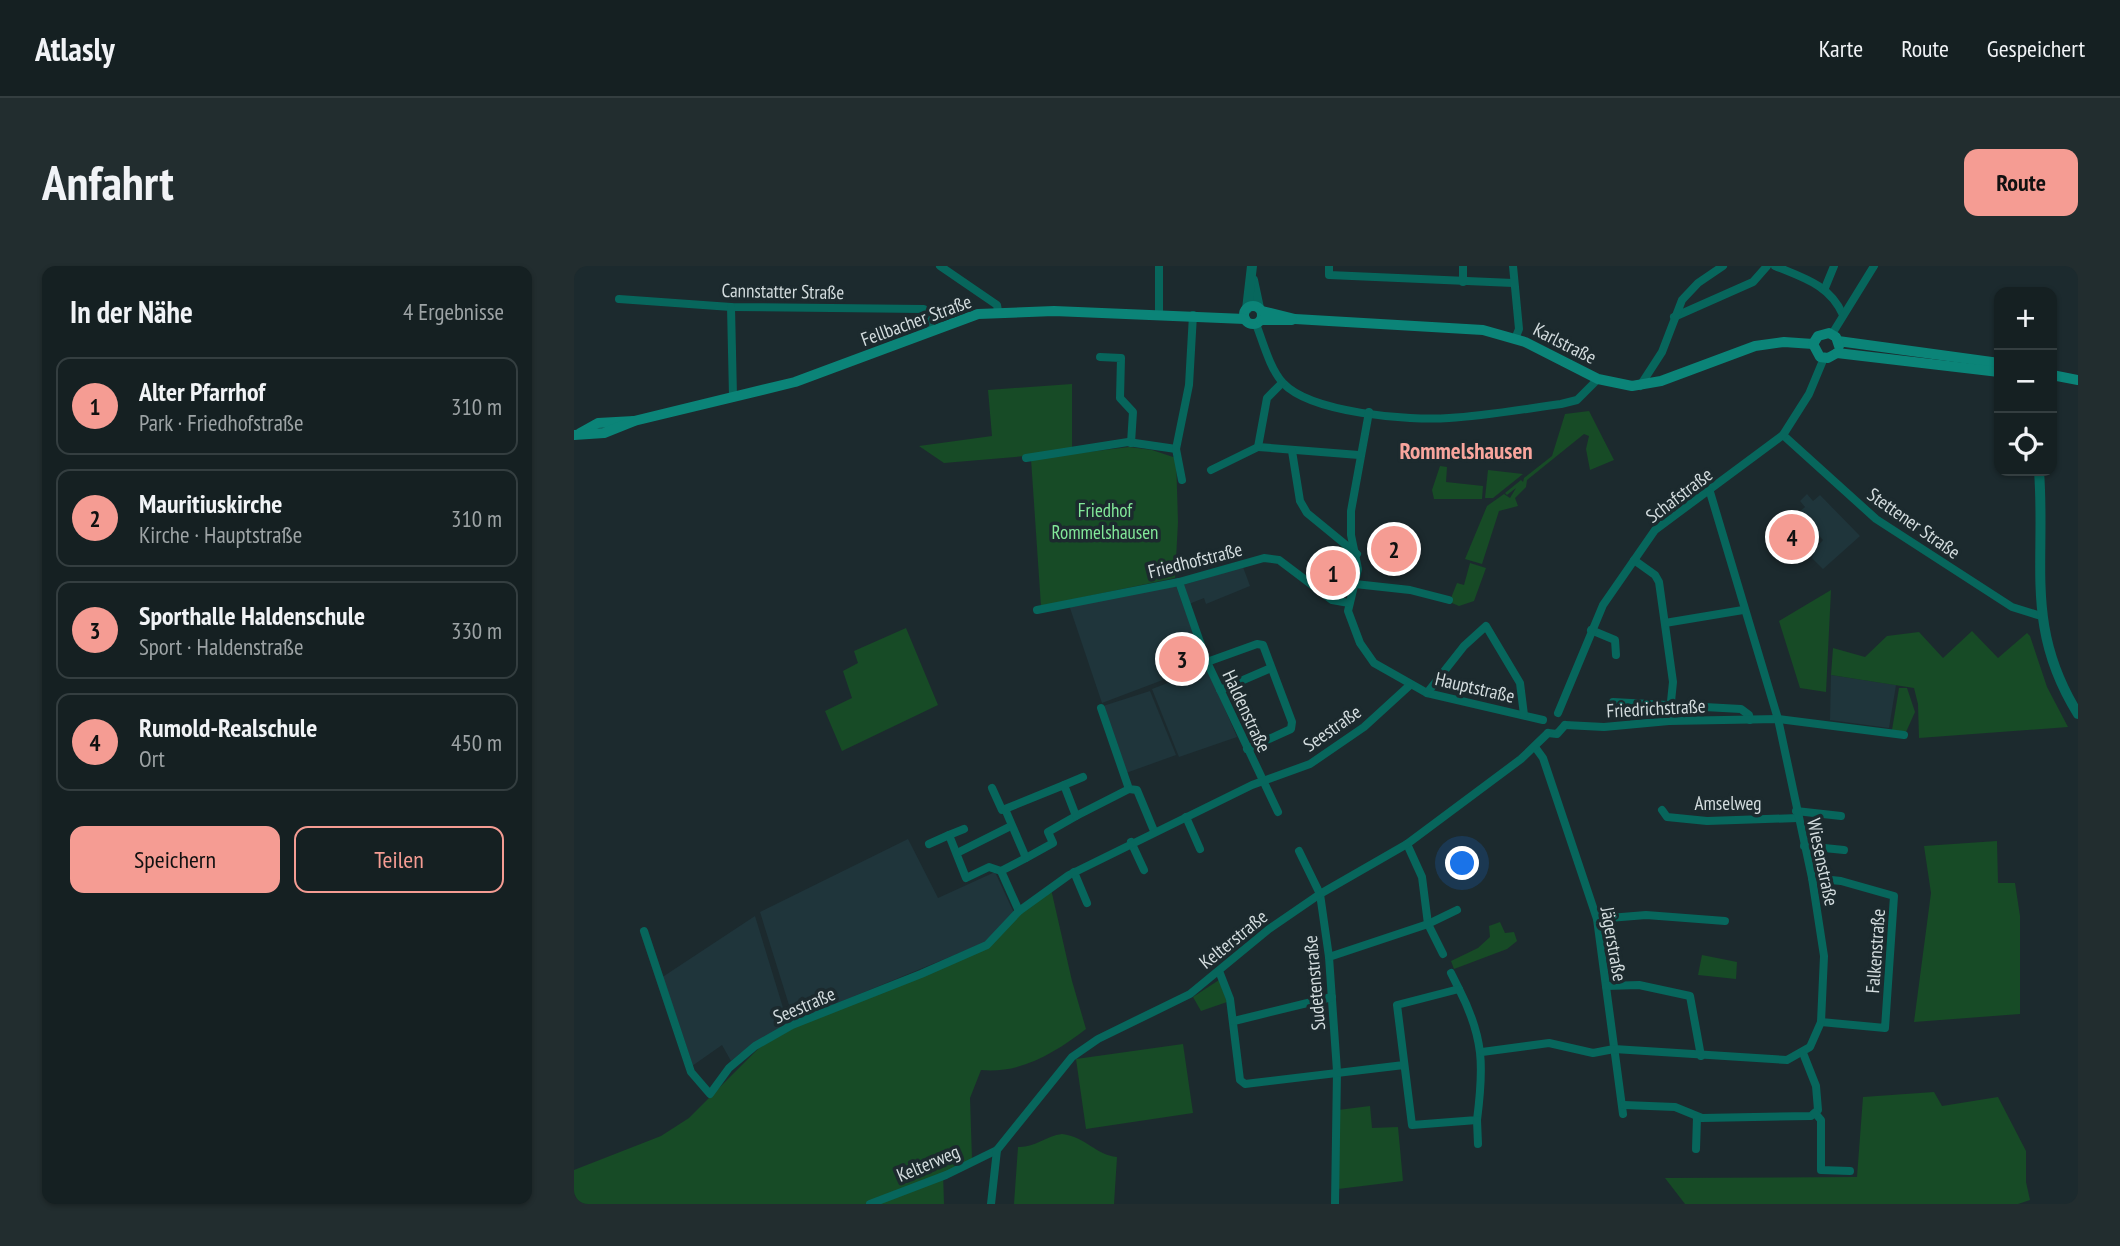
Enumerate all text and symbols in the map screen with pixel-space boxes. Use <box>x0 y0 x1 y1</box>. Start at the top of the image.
text: Atlasly <box>35 27 115 70</box>
text: Karte <box>1819 33 1863 64</box>
text: Route <box>1901 33 1949 64</box>
text: Gespeichert <box>1987 33 2085 64</box>
button: Route <box>1964 149 2078 216</box>
text: Anfahrt <box>42 150 174 214</box>
street label: Cannstatter Straße <box>721 278 845 304</box>
map controls <box>1994 287 2057 476</box>
button: + <box>1994 287 2057 350</box>
street label: Fellbacher Straße <box>857 289 975 351</box>
text: In der Nähe <box>70 292 193 331</box>
text: 4 Ergebnisse <box>403 297 504 326</box>
street label: Karlstraße <box>1529 317 1601 369</box>
button: − <box>1994 350 2057 413</box>
text: Alter Pfarrhof <box>139 375 265 408</box>
text: 1 <box>90 392 101 421</box>
text: 310 m <box>451 392 502 421</box>
text: Park · Friedhofstraße <box>139 408 304 437</box>
button: locate <box>1994 413 2057 476</box>
district label: Rommelshausen <box>1399 436 1533 465</box>
street label: Schafstraße <box>1641 462 1717 528</box>
street label: Stettener Straße <box>1863 482 1965 564</box>
text: Mauritiuskirche <box>139 487 282 520</box>
park label: Friedhof Rommelshausen <box>1052 498 1158 544</box>
text: 2 <box>90 504 101 533</box>
text: 310 m <box>451 504 502 533</box>
pin: 4 <box>1769 511 1815 563</box>
text: Kirche · Hauptstraße <box>139 520 302 549</box>
pin: 2 <box>1371 523 1417 575</box>
street label: Friedhofstraße <box>1145 537 1245 583</box>
pin: 1 <box>1310 547 1356 599</box>
text: Sporthalle Haldenschule <box>139 599 365 632</box>
text: 3 <box>90 616 101 645</box>
text: 330 m <box>451 616 502 645</box>
text: Sport · Haldenstraße <box>139 632 303 661</box>
pin: 3 <box>1159 633 1205 685</box>
street label: Haldenstraße <box>1217 666 1277 756</box>
street label: Hauptstraße <box>1433 666 1517 708</box>
street label: Friedrichstraße <box>1606 693 1706 723</box>
street label: Seestraße <box>1298 699 1366 757</box>
text: Rumold-Realschule <box>139 711 317 744</box>
text: 4 <box>90 728 101 757</box>
text: 450 m <box>451 728 502 757</box>
text: Ort <box>139 744 165 773</box>
street label: Amselweg <box>1695 791 1762 815</box>
street label: Wiesenstraße <box>1802 816 1844 908</box>
button: Speichern <box>70 826 280 893</box>
button: Teilen <box>294 826 504 893</box>
your location <box>1445 846 1479 880</box>
street label: Kelterstraße <box>1194 904 1272 974</box>
street label: Jägerstraße <box>1595 904 1632 983</box>
street label: Falkenstraße <box>1860 908 1890 994</box>
street label: Sudetenstraße <box>1298 934 1330 1032</box>
street label: Seestraße <box>769 981 839 1029</box>
street label: Kelterweg <box>893 1139 963 1187</box>

